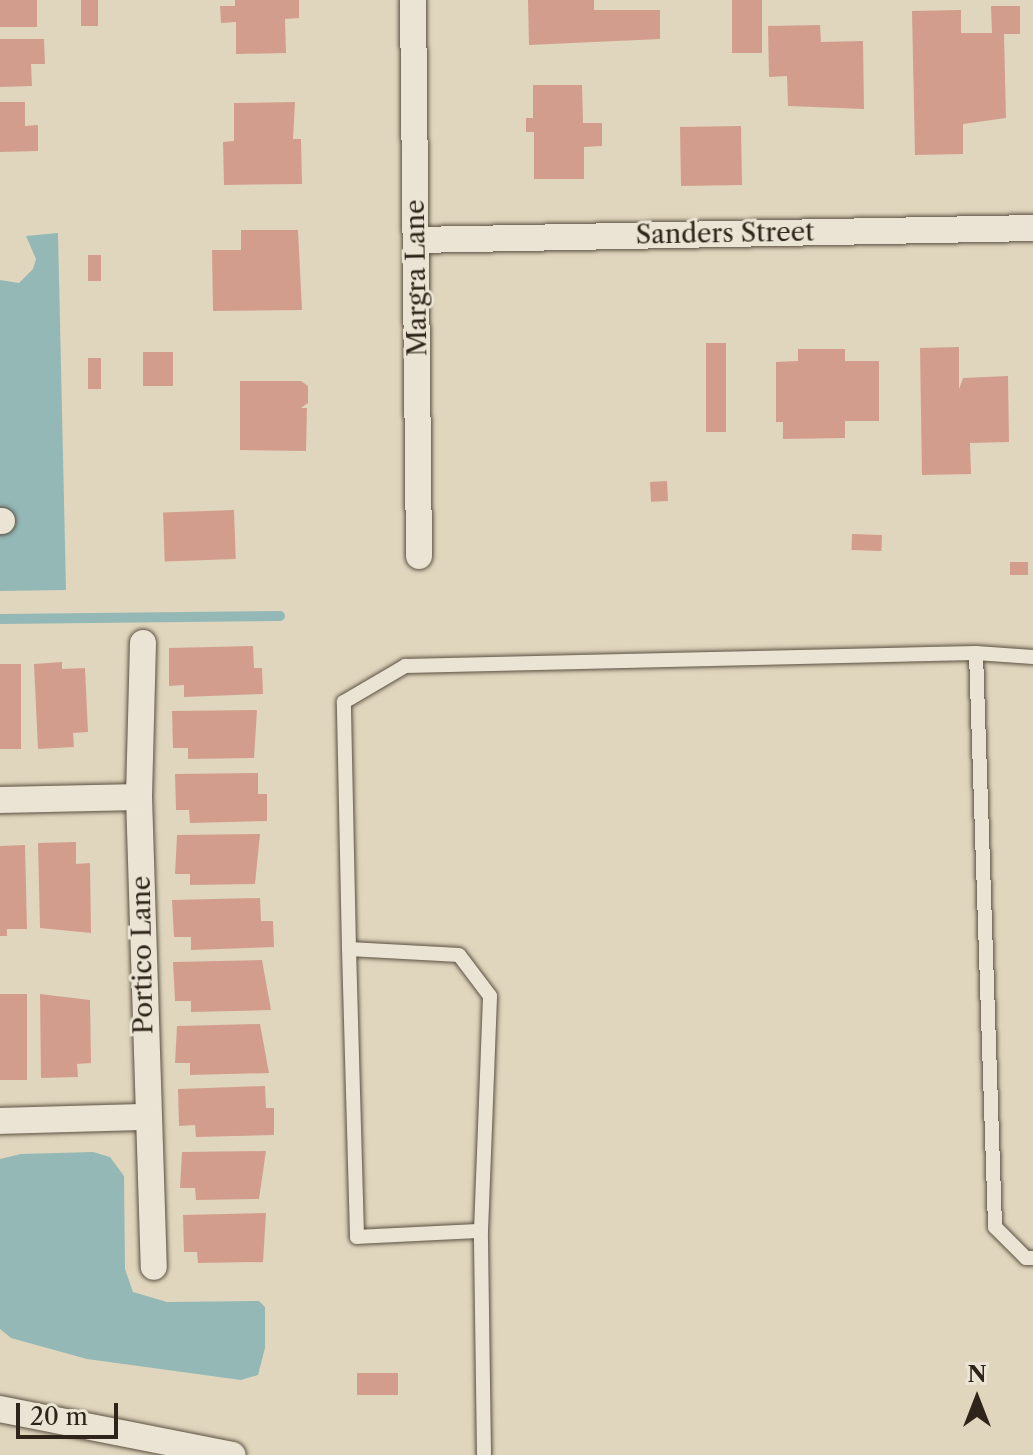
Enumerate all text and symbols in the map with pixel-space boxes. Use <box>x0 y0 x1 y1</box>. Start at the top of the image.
street label: Margra Lane <box>400 199 434 357</box>
street label: Sanders Street <box>635 217 815 251</box>
street label: Portico Lane <box>126 875 160 1035</box>
north arrow <box>937 1359 1017 1439</box>
text: N <box>967 1361 987 1388</box>
scale bar <box>20 1387 122 1437</box>
text: 20 m <box>30 1402 88 1431</box>

